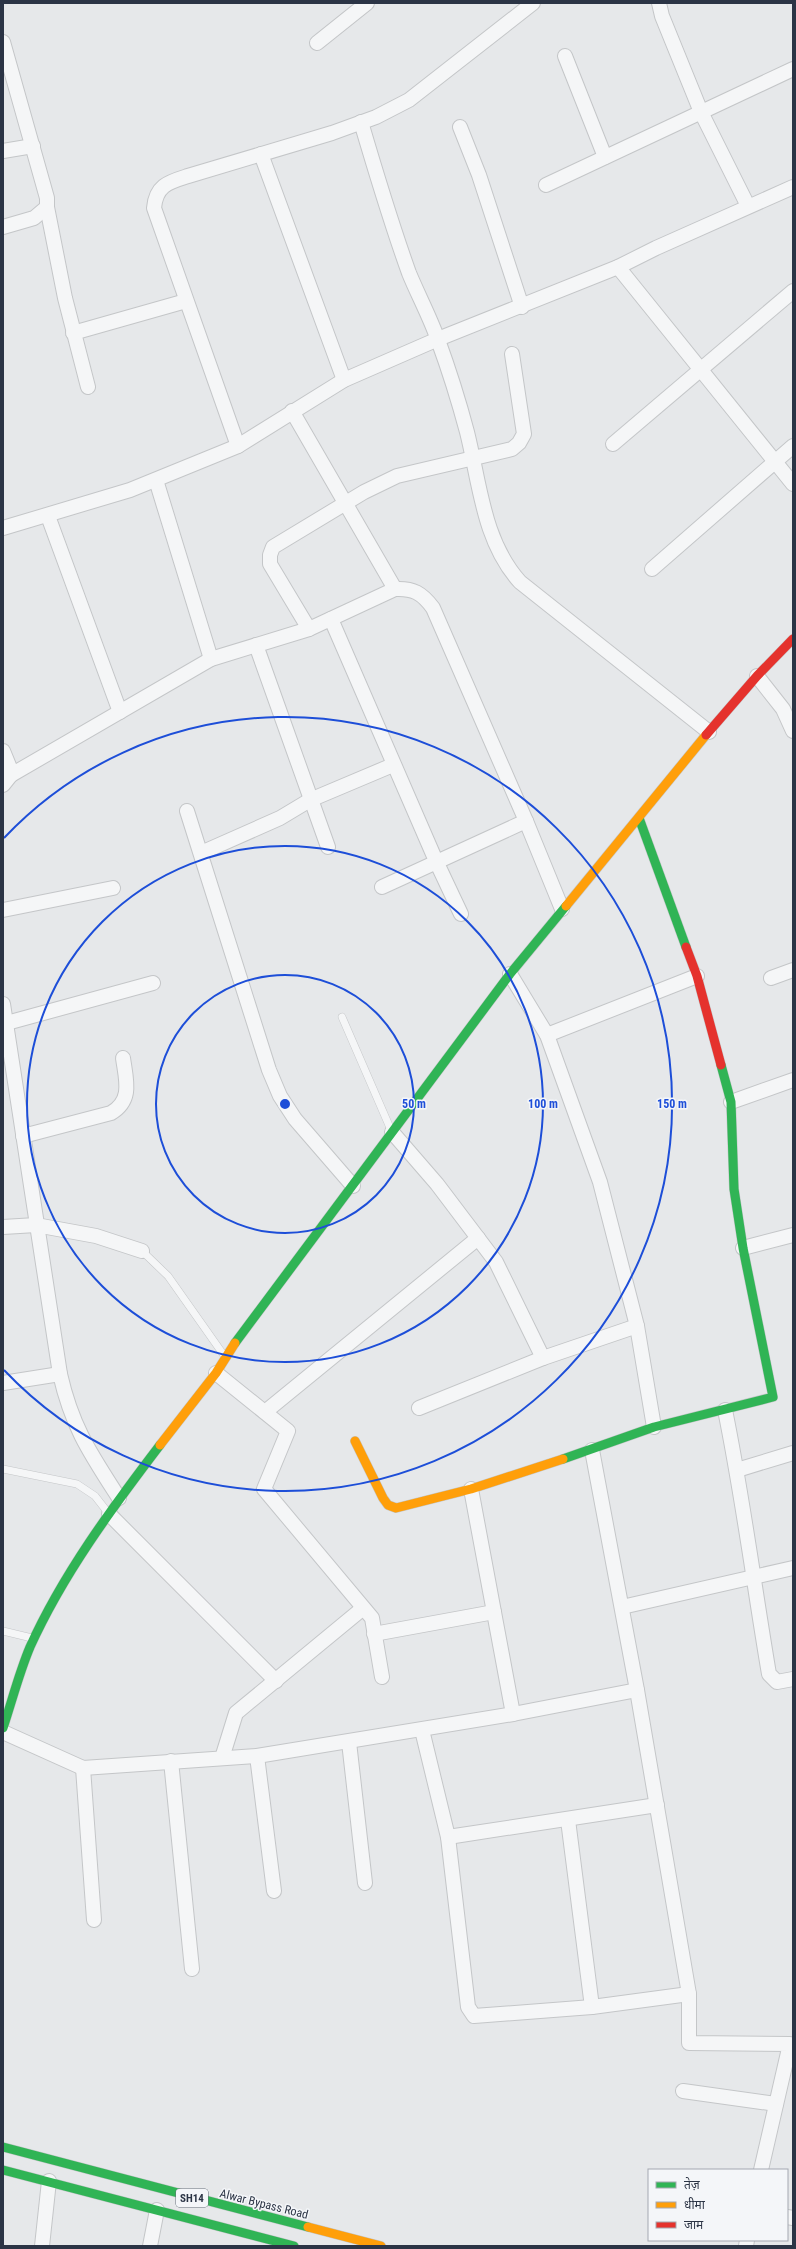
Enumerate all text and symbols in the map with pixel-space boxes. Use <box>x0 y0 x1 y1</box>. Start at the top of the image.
centre of rings <box>278 1097 292 1111</box>
text: 50 m <box>402 1097 426 1111</box>
text: 100 m <box>528 1097 558 1111</box>
text: 150 m <box>657 1097 687 1111</box>
legend <box>648 2169 788 2241</box>
text: तेज़ <box>684 2177 701 2192</box>
street label: Alwar Bypass Road <box>218 2186 310 2222</box>
road number: SH14 <box>176 2189 208 2207</box>
text: धीमा <box>684 2197 706 2212</box>
text: जाम <box>684 2218 704 2232</box>

